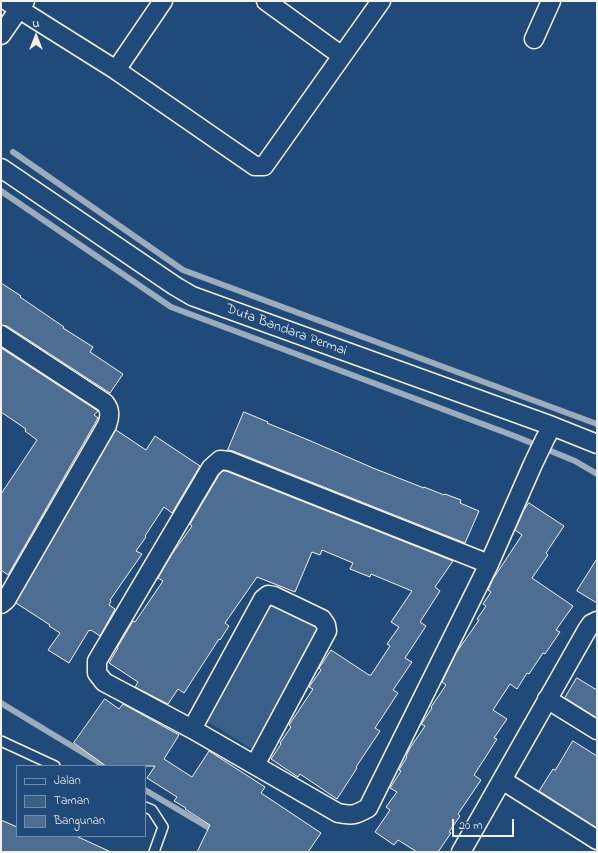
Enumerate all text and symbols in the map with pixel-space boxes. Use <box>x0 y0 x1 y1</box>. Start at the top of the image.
north arrow <box>16 16 56 56</box>
text: U <box>33 16 39 32</box>
street label: Duta Bandara Permai <box>223 301 349 361</box>
legend <box>16 765 146 837</box>
text: Jalan <box>54 772 81 790</box>
text: Taman <box>54 792 89 810</box>
scale bar <box>454 811 516 837</box>
text: Bangunan <box>54 812 105 830</box>
text: 20 m <box>459 817 482 835</box>

